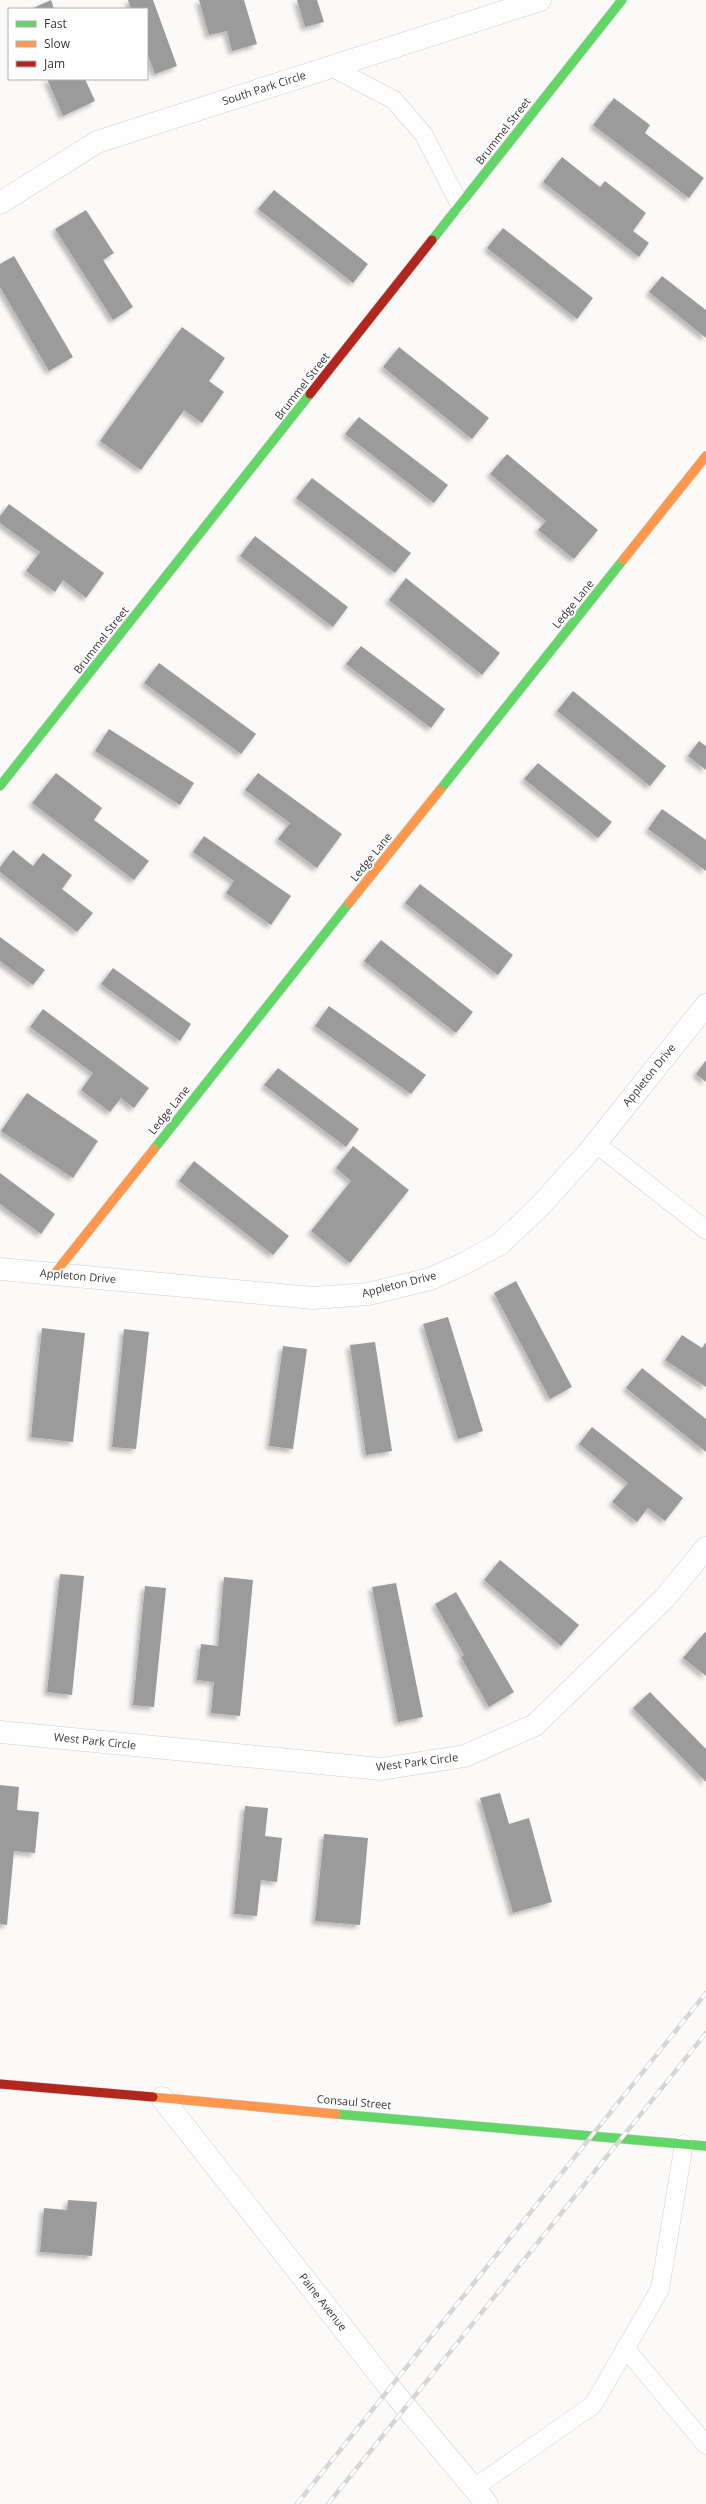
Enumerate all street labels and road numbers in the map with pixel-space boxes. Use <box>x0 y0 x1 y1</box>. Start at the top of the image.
street label: South Park Circle <box>220 67 308 108</box>
street label: Brummel Street <box>472 94 534 167</box>
street label: Brummel Street <box>271 349 333 422</box>
street label: Ledge Lane <box>548 576 597 631</box>
street label: Brummel Street <box>70 603 132 676</box>
street label: Ledge Lane <box>346 829 395 884</box>
street label: Appleton Drive <box>619 1040 678 1109</box>
street label: Ledge Lane <box>144 1082 193 1137</box>
street label: Appleton Drive <box>39 1265 117 1286</box>
street label: Appleton Drive <box>360 1267 438 1300</box>
street label: West Park Circle <box>53 1729 137 1752</box>
street label: West Park Circle <box>375 1749 459 1774</box>
street label: Consaul Street <box>316 2091 392 2112</box>
street label: Paine Avenue <box>296 2270 351 2334</box>

